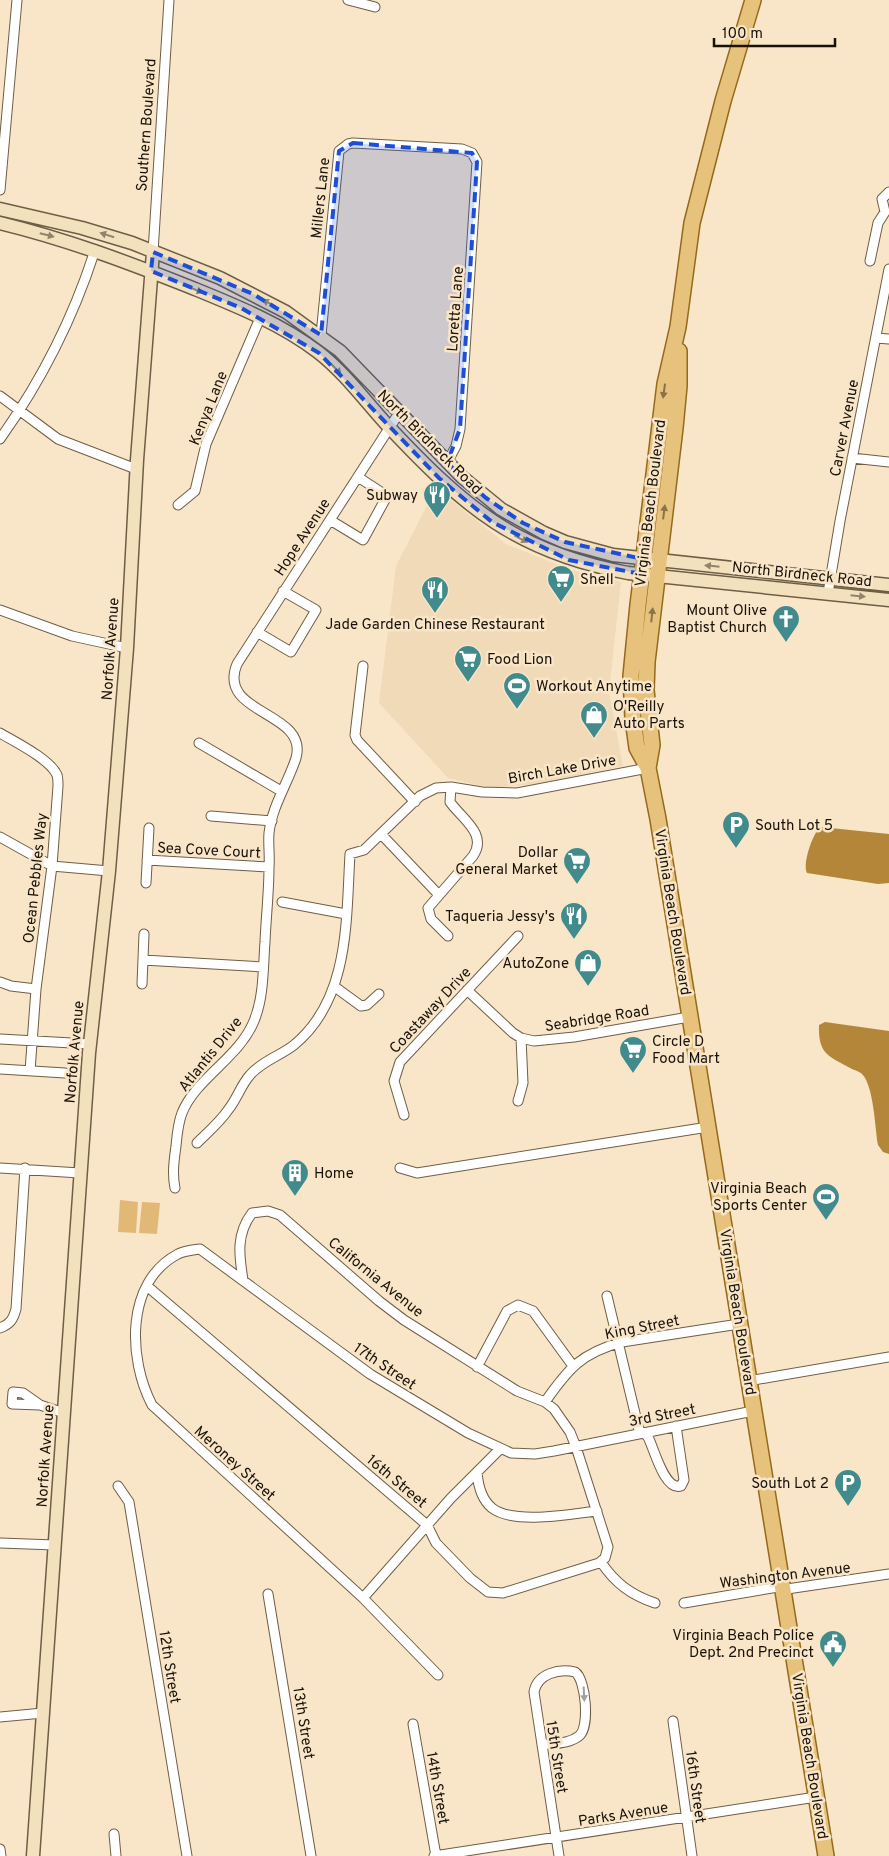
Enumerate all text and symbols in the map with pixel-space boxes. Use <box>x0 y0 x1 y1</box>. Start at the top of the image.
scale bar <box>714 15 835 47</box>
text: 100 m <box>722 25 763 44</box>
street label: Southern Boulevard <box>133 58 162 192</box>
street label: Millers Lane <box>308 157 335 240</box>
one-way arrow <box>99 230 114 238</box>
one-way arrow <box>40 231 55 239</box>
street label: Loretta Lane <box>444 266 469 352</box>
one-way arrow <box>189 286 203 294</box>
one-way arrow <box>262 299 277 307</box>
one-way arrow <box>330 363 342 375</box>
street label: Kenya Lane <box>186 369 233 448</box>
street label: Carver Avenue <box>827 378 864 478</box>
one-way arrow <box>660 384 668 400</box>
street label: North Birdneck Road <box>373 387 485 499</box>
street label: Virginia Beach Boulevard <box>632 418 671 588</box>
restaurant icon: Subway <box>422 480 452 519</box>
place label: Subway <box>366 487 418 506</box>
street label: Hope Avenue <box>271 495 335 580</box>
one-way arrow <box>661 504 669 520</box>
one-way arrow <box>513 535 528 543</box>
street label: North Birdneck Road <box>731 559 873 592</box>
one-way arrow <box>704 562 720 570</box>
supermarket icon: Shell <box>546 564 576 603</box>
place label: Shell <box>580 571 614 590</box>
restaurant icon: Jade Garden Chinese Restaurant <box>420 575 450 614</box>
one-way arrow <box>851 592 867 600</box>
street label: Norfolk Avenue <box>98 597 125 701</box>
place label: Mount Olive Baptist Church <box>667 602 767 638</box>
church icon: Mount Olive Baptist Church <box>771 604 801 643</box>
one-way arrow <box>648 607 656 623</box>
place label: Jade Garden Chinese Restaurant <box>325 616 545 635</box>
supermarket icon: Food Lion <box>453 644 483 683</box>
place label: Food Lion <box>487 651 552 670</box>
sports icon: Workout Anytime <box>502 671 532 710</box>
place label: Workout Anytime <box>536 678 652 697</box>
place label: O'Reilly Auto Parts <box>613 698 685 734</box>
shop icon: O'Reilly Auto Parts <box>579 700 609 739</box>
street label: Birch Lake Drive <box>507 752 618 789</box>
parking icon: South Lot 5 <box>721 810 751 849</box>
street label: Ocean Pebbles Way <box>20 812 53 944</box>
place label: South Lot 5 <box>755 817 833 836</box>
street label: Virginia Beach Boulevard <box>649 828 694 997</box>
street label: Sea Cove Court <box>157 839 261 864</box>
place label: Dollar General Market <box>455 844 558 880</box>
supermarket icon: Dollar General Market <box>562 846 592 885</box>
restaurant icon: Taqueria Jessy's <box>559 901 589 940</box>
place label: Taqueria Jessy's <box>445 908 555 927</box>
shop icon: AutoZone <box>573 948 603 987</box>
place label: AutoZone <box>502 955 569 974</box>
street label: Coastaway Drive <box>386 964 476 1058</box>
street label: Norfolk Avenue <box>62 1000 89 1104</box>
street label: Seabridge Road <box>544 1002 651 1037</box>
street label: Atlantis Drive <box>175 1014 247 1096</box>
place label: Circle D Food Mart <box>652 1033 720 1069</box>
supermarket icon: Circle D Food Mart <box>618 1035 648 1074</box>
building icon: Home <box>280 1158 310 1197</box>
place label: Home <box>314 1165 354 1184</box>
place label: Virginia Beach Sports Center <box>710 1180 807 1216</box>
sports icon: Virginia Beach Sports Center <box>811 1182 841 1221</box>
street label: Virginia Beach Boulevard <box>714 1228 759 1397</box>
street label: California Avenue <box>324 1234 427 1322</box>
street label: King Street <box>603 1312 681 1345</box>
street label: 17th Street <box>349 1339 419 1395</box>
street label: 3rd Street <box>627 1401 697 1432</box>
street label: Norfolk Avenue <box>33 1404 60 1508</box>
street label: Meroney Street <box>189 1423 279 1506</box>
street label: 16th Street <box>362 1451 430 1513</box>
parking icon: South Lot 2 <box>833 1468 863 1507</box>
place label: South Lot 2 <box>751 1475 829 1494</box>
street label: Washington Avenue <box>719 1559 852 1594</box>
place label: Virginia Beach Police Dept. 2nd Precinct <box>672 1627 814 1663</box>
street label: 12th Street <box>153 1629 184 1705</box>
public building icon: Virginia Beach Police Dept. 2nd Precinct <box>818 1629 848 1668</box>
street label: Virginia Beach Boulevard <box>786 1672 831 1841</box>
street label: 13th Street <box>287 1686 318 1761</box>
one-way arrow <box>580 1686 588 1702</box>
street label: 15th Street <box>540 1719 571 1795</box>
street label: 16th Street <box>680 1750 709 1825</box>
street label: 14th Street <box>421 1751 452 1826</box>
street label: Parks Avenue <box>577 1799 670 1832</box>

